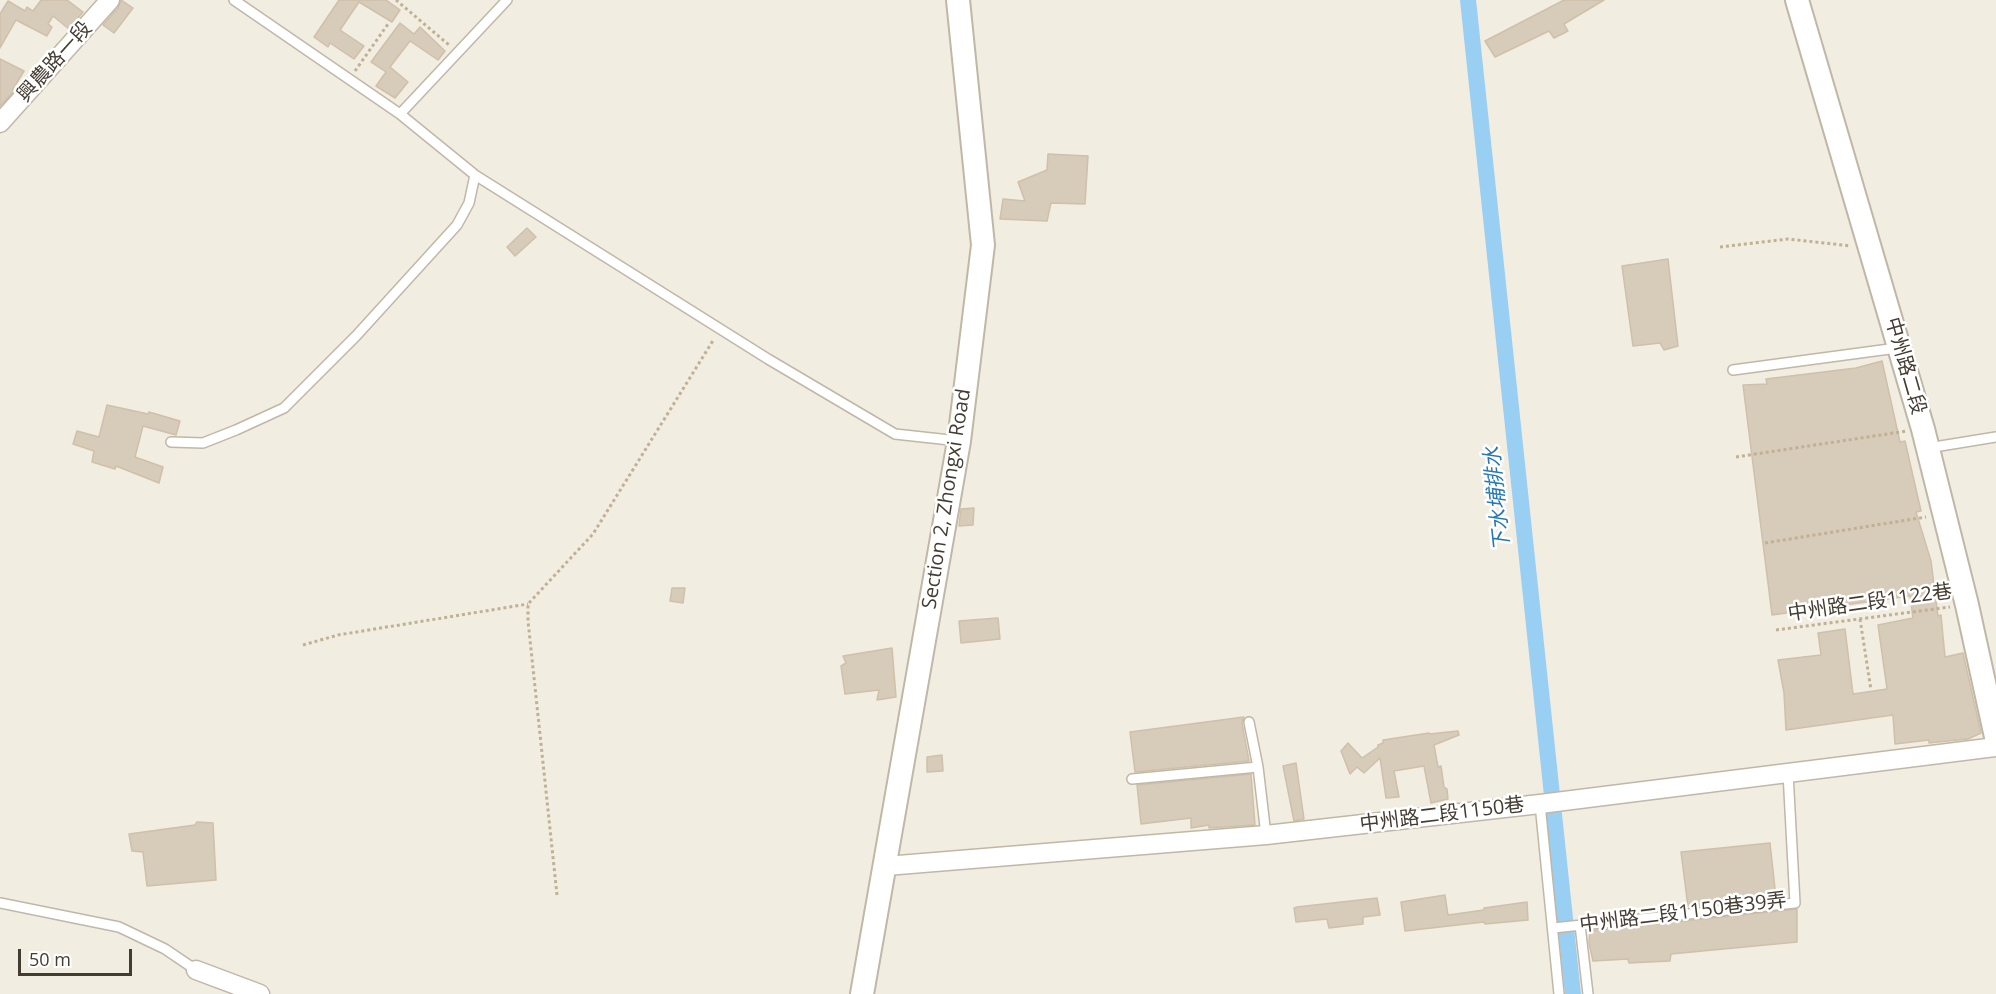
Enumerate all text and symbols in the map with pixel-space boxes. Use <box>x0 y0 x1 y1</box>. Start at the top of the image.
street label: 興農路一段 <box>13 17 97 107</box>
street label: 中州路二段 <box>1880 315 1930 417</box>
street label: Section 2, Zhongxi Road <box>918 387 976 611</box>
water label: 下水埔排水 <box>1480 445 1516 553</box>
street label: 中州路二段1122巷 <box>1786 580 1954 626</box>
street label: 中州路二段1150巷 <box>1358 793 1526 837</box>
street label: 中州路二段1150巷39弄 <box>1578 888 1788 938</box>
scale bar <box>21 937 135 975</box>
text: 50 m <box>29 947 71 971</box>

